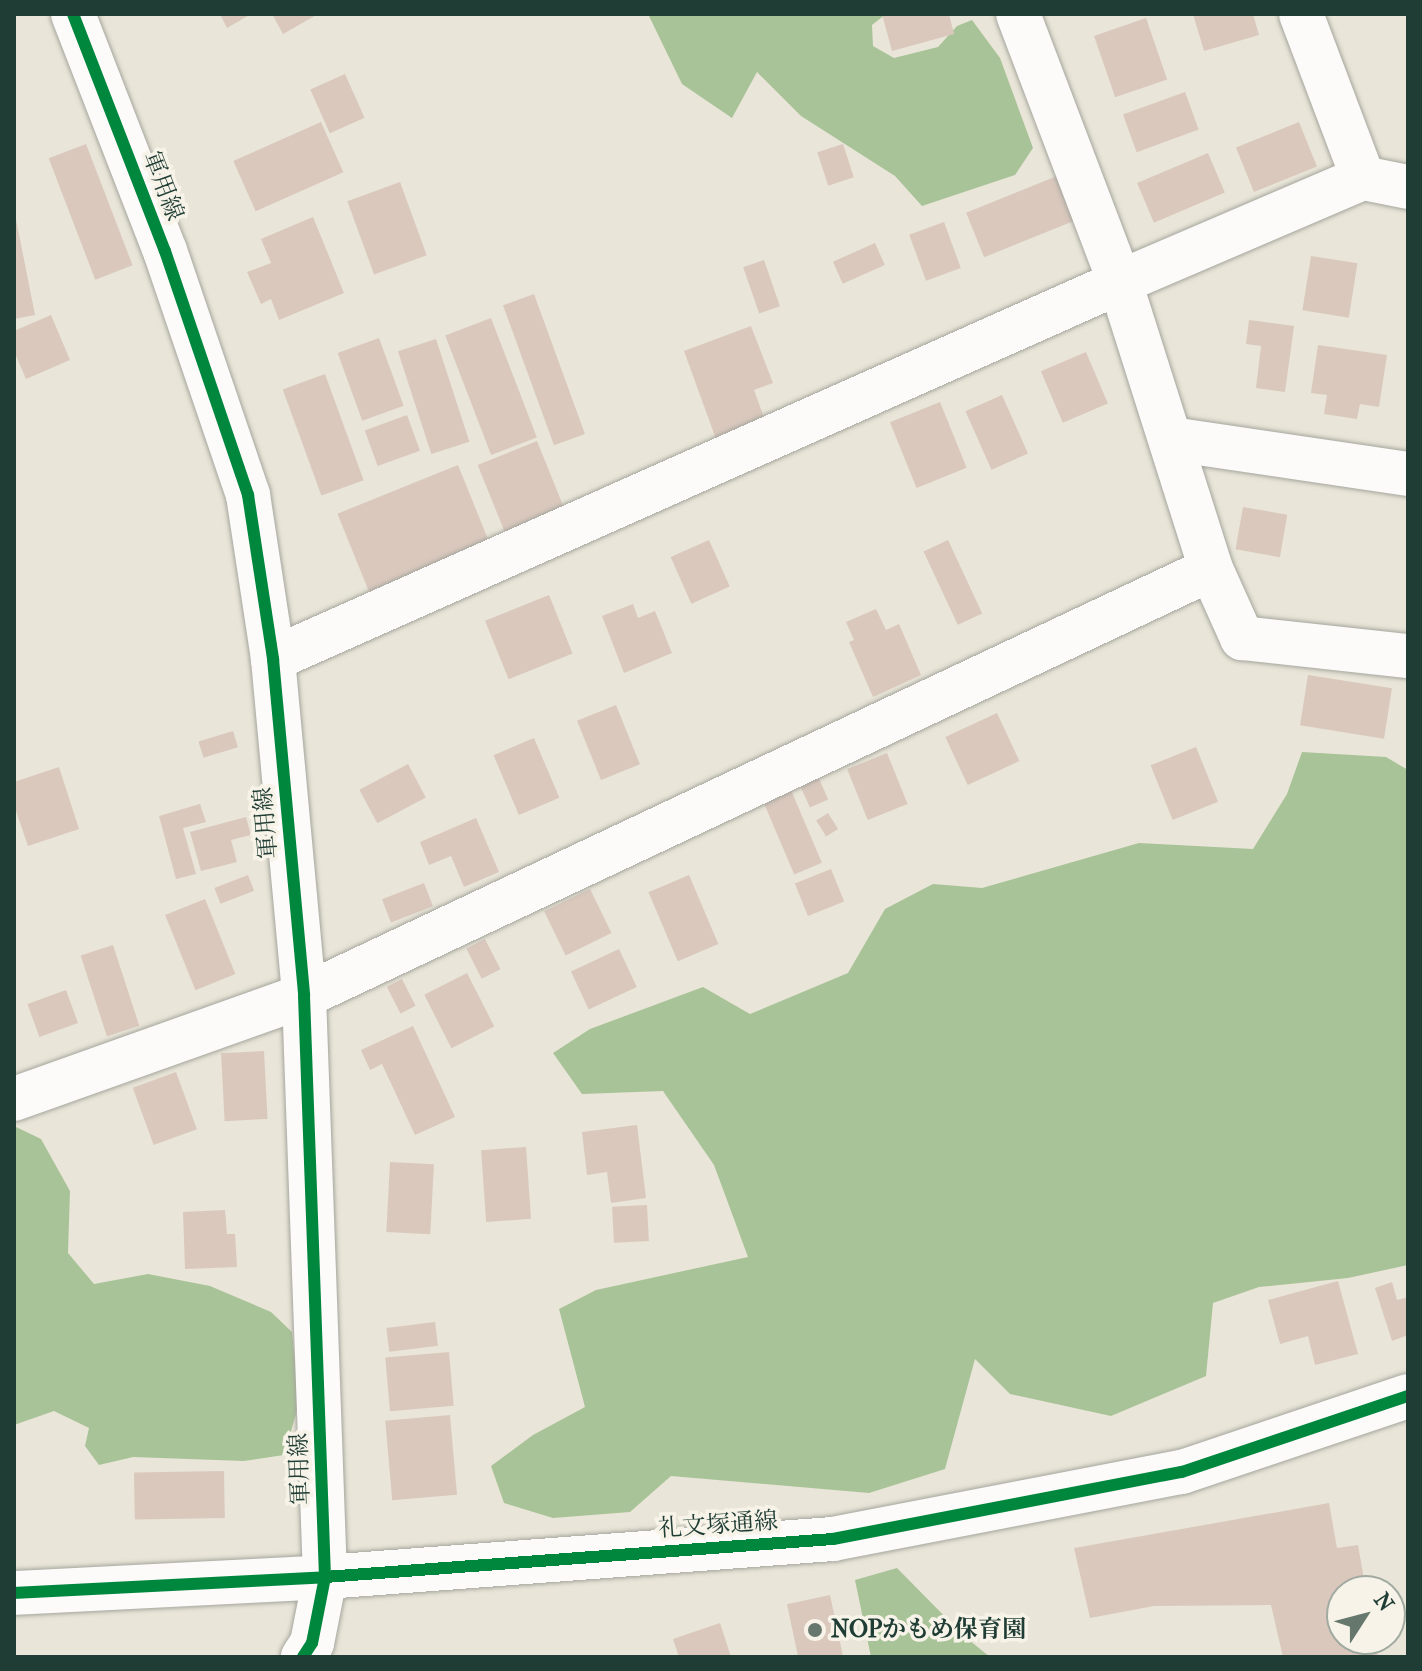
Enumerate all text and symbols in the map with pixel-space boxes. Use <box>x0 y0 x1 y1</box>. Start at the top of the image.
street label: 軍用線 <box>137 147 189 225</box>
street label: 軍用線 <box>249 786 283 860</box>
street label: 軍用線 <box>284 1433 316 1505</box>
street label: 礼文塚通線 <box>657 1506 779 1544</box>
north arrow <box>1326 1575 1406 1655</box>
text: N <box>1368 1588 1399 1616</box>
place label: NOPかもめ保育園 <box>831 1616 1026 1644</box>
marker: NOPかもめ保育園 <box>806 1621 824 1639</box>

